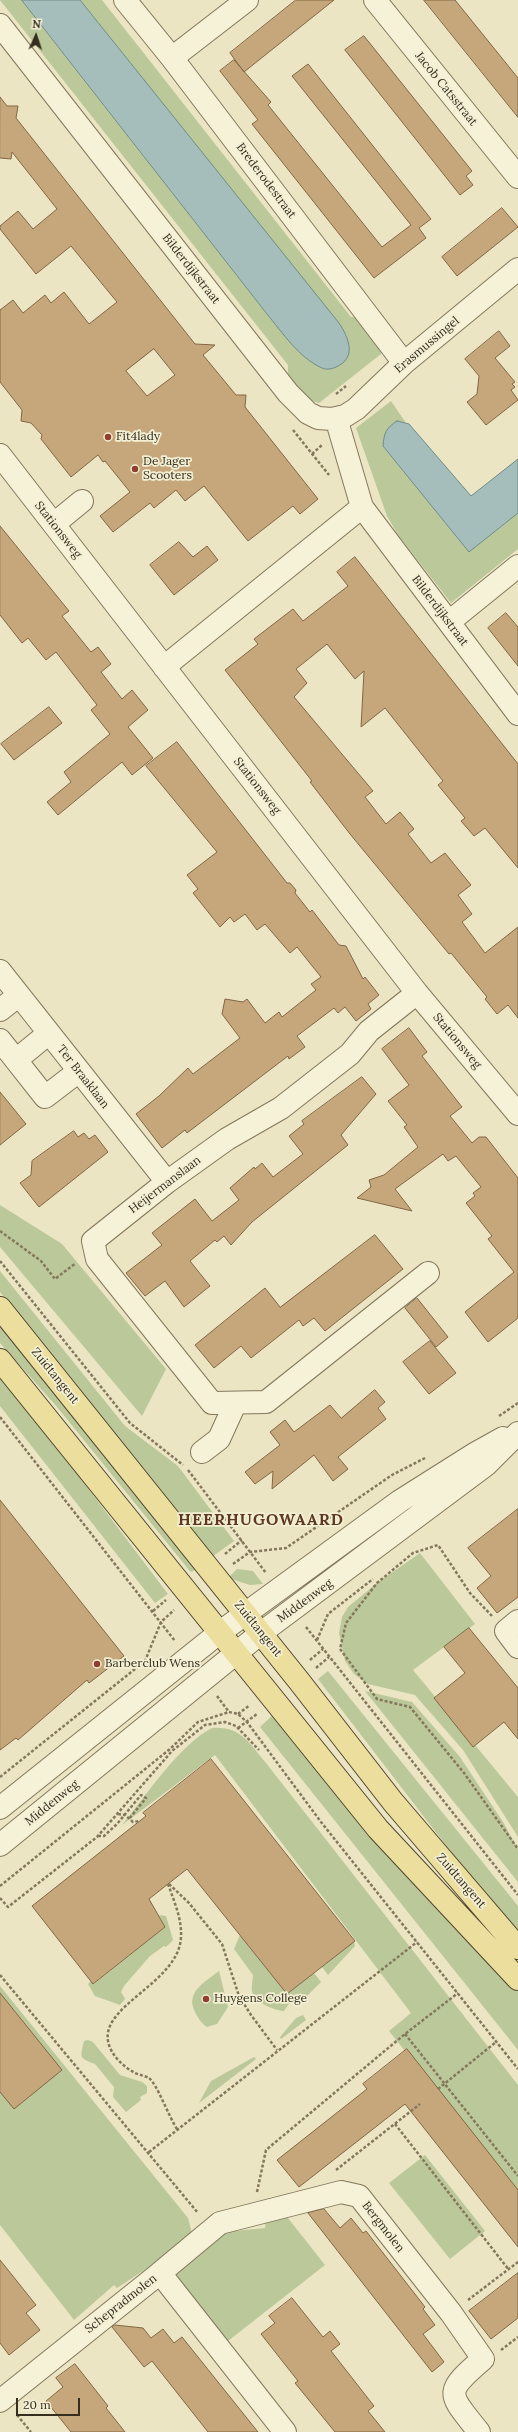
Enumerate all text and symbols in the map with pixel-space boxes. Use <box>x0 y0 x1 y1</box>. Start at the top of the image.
north arrow <box>16 16 56 56</box>
text: N <box>32 17 41 31</box>
street label: Jacob Catsstraat <box>412 49 480 129</box>
street label: Brederodestraat <box>233 140 299 222</box>
street label: Bilderdijkstraat <box>159 231 223 307</box>
street label: Erasmussingel <box>392 314 462 376</box>
place label: Fit4lady <box>116 430 160 444</box>
marker: Fit4lady <box>103 432 113 442</box>
place label: De Jager Scooters <box>143 455 192 483</box>
marker: De Jager Scooters <box>130 464 140 474</box>
street label: Stationsweg <box>31 499 85 561</box>
street label: Bilderdijkstraat <box>409 573 471 649</box>
street label: Stationsweg <box>230 755 284 817</box>
street label: Stationsweg <box>430 1010 484 1072</box>
street label: Ter Braaklaan <box>54 1043 112 1111</box>
street label: Heijermanslaan <box>126 1153 204 1217</box>
street label: Zuidtangent <box>28 1345 82 1407</box>
district label: HEERHUGOWAARD <box>178 1510 344 1530</box>
street label: Middenweg <box>275 1576 335 1626</box>
street label: Zuidtangent <box>231 1598 285 1660</box>
place label: Barberclub Wens <box>105 1657 200 1671</box>
marker: Barberclub Wens <box>92 1659 102 1669</box>
street label: Middenweg <box>22 1777 82 1829</box>
street label: Zuidtangent <box>433 1851 489 1911</box>
place label: Huygens College <box>214 1992 307 2006</box>
marker: Huygens College <box>201 1994 211 2004</box>
street label: Bergmolen <box>359 2199 407 2255</box>
street label: Schepradmolen <box>82 2271 160 2337</box>
scale bar <box>18 2390 82 2416</box>
text: 20 m <box>23 2397 51 2412</box>

